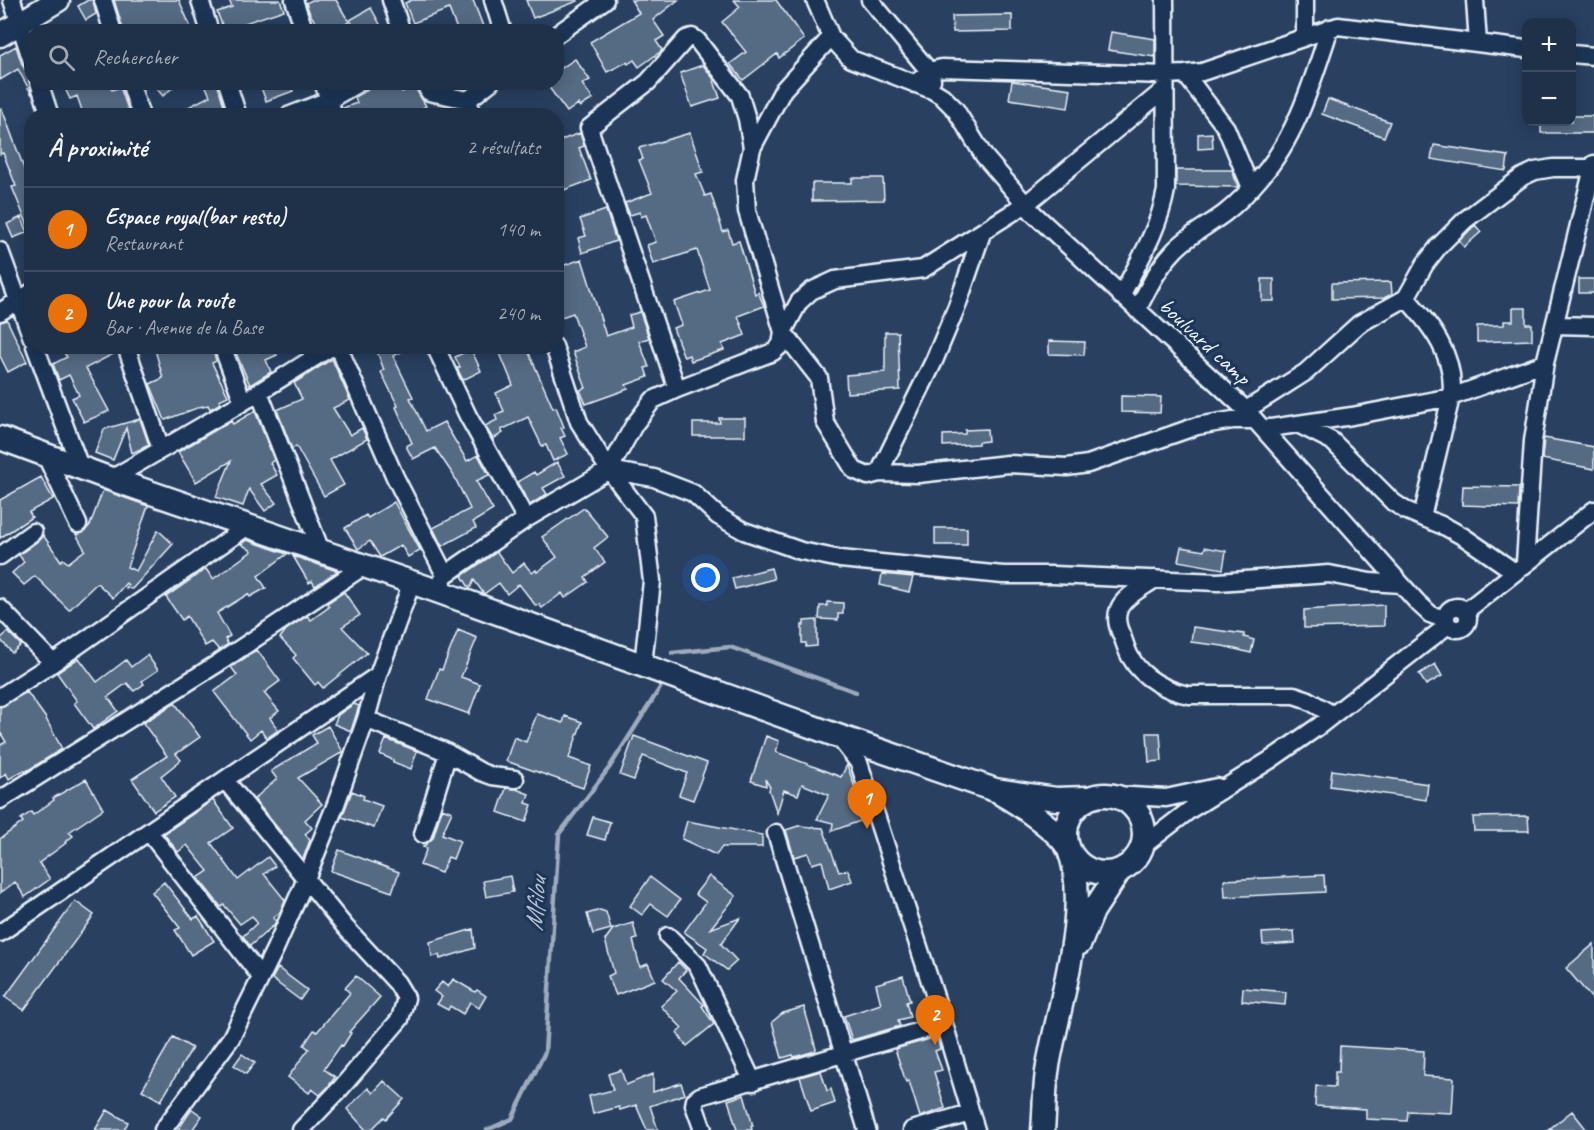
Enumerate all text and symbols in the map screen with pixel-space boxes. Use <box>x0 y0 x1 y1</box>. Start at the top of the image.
map controls <box>1522 18 1576 126</box>
button: + <box>1522 18 1576 72</box>
search box <box>24 24 564 90</box>
icon: search <box>45 41 78 74</box>
text: Rechercher <box>93 43 177 71</box>
button: − <box>1522 72 1576 126</box>
text: À proximité <box>48 131 147 164</box>
text: 2 résultats <box>467 135 540 160</box>
text: Espace royal(bar resto) <box>105 203 286 231</box>
text: 1 <box>63 217 72 242</box>
text: 140 m <box>497 217 540 242</box>
text: Restaurant <box>105 231 182 256</box>
text: Une pour la route <box>105 287 234 315</box>
street label: boulvard camp <box>1153 291 1259 393</box>
text: 2 <box>63 301 72 326</box>
text: 240 m <box>497 301 540 326</box>
text: Bar · Avenue de la Base <box>105 315 263 340</box>
your location <box>691 563 720 592</box>
pin: 1 <box>848 780 886 829</box>
water label: Mfilou <box>517 872 554 932</box>
pin: 2 <box>916 996 954 1045</box>

